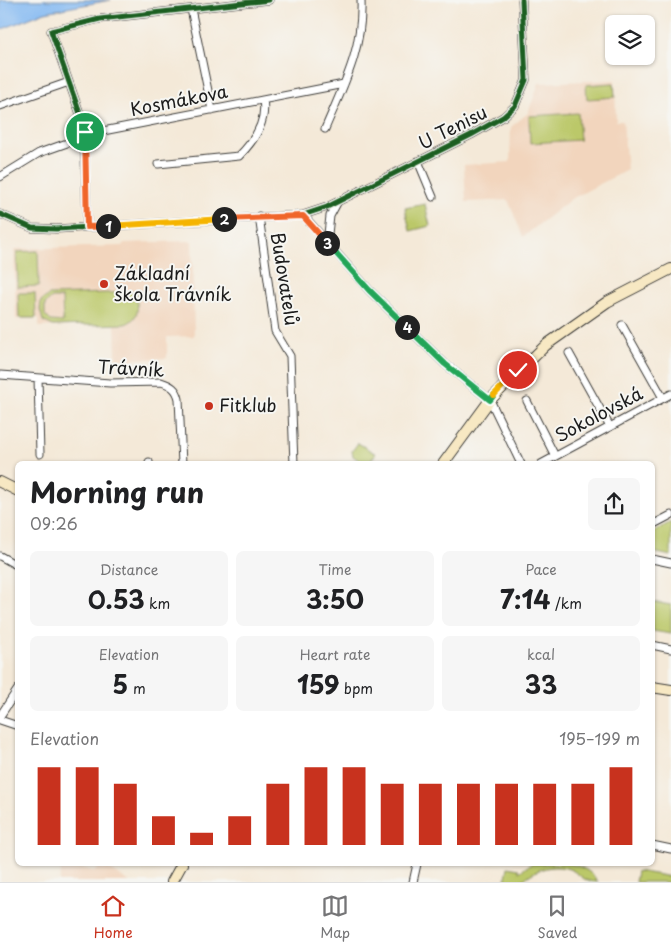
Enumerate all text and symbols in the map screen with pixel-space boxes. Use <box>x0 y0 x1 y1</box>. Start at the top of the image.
map controls <box>605 15 655 65</box>
button: layers <box>605 15 655 65</box>
street label: Kosmákova <box>128 77 230 122</box>
street label: U Tenisu <box>413 98 491 155</box>
pin <box>64 111 106 153</box>
icon: arrive <box>71 118 99 146</box>
pin: 2 <box>212 206 236 232</box>
text: 2 <box>220 209 229 230</box>
pin: 1 <box>96 214 120 238</box>
text: 1 <box>105 216 112 237</box>
street label: Budovatelů <box>265 230 306 327</box>
pin: 3 <box>314 230 340 256</box>
text: 3 <box>323 233 332 254</box>
place label: Základní škola Trávník <box>114 259 232 307</box>
marker: Základní škola Trávník <box>98 278 110 290</box>
pin: 4 <box>394 314 420 340</box>
text: 4 <box>403 317 412 338</box>
pin <box>497 349 539 391</box>
street label: Trávník <box>97 352 165 383</box>
icon: check <box>504 356 532 384</box>
street label: Sokolovská <box>550 379 648 448</box>
place label: Fitklub <box>219 391 277 418</box>
marker: Fitklub <box>203 400 215 412</box>
text: Morning run <box>30 470 204 513</box>
button: share <box>588 478 640 530</box>
text: 09:26 <box>30 511 78 535</box>
text: Distance <box>100 559 158 580</box>
text: Time <box>318 559 352 580</box>
text: Pace <box>525 559 557 580</box>
text: 0.53 <box>88 580 145 618</box>
text: 3:50 <box>306 580 364 618</box>
text: 7:14 <box>500 580 551 618</box>
text: km <box>145 593 170 614</box>
text: /km <box>551 593 582 614</box>
text: Elevation <box>99 644 159 665</box>
text: Heart rate <box>300 644 370 665</box>
text: kcal <box>527 644 555 665</box>
text: 5 <box>112 665 128 703</box>
text: 159 <box>297 665 340 703</box>
text: 33 <box>525 665 557 703</box>
text: m <box>128 678 146 699</box>
text: bpm <box>340 678 373 699</box>
text: Elevation <box>30 726 99 750</box>
text: 195–199 m <box>559 726 640 750</box>
tab: Home <box>94 892 133 943</box>
tab: Map <box>320 892 350 943</box>
tab: Saved <box>538 892 577 943</box>

